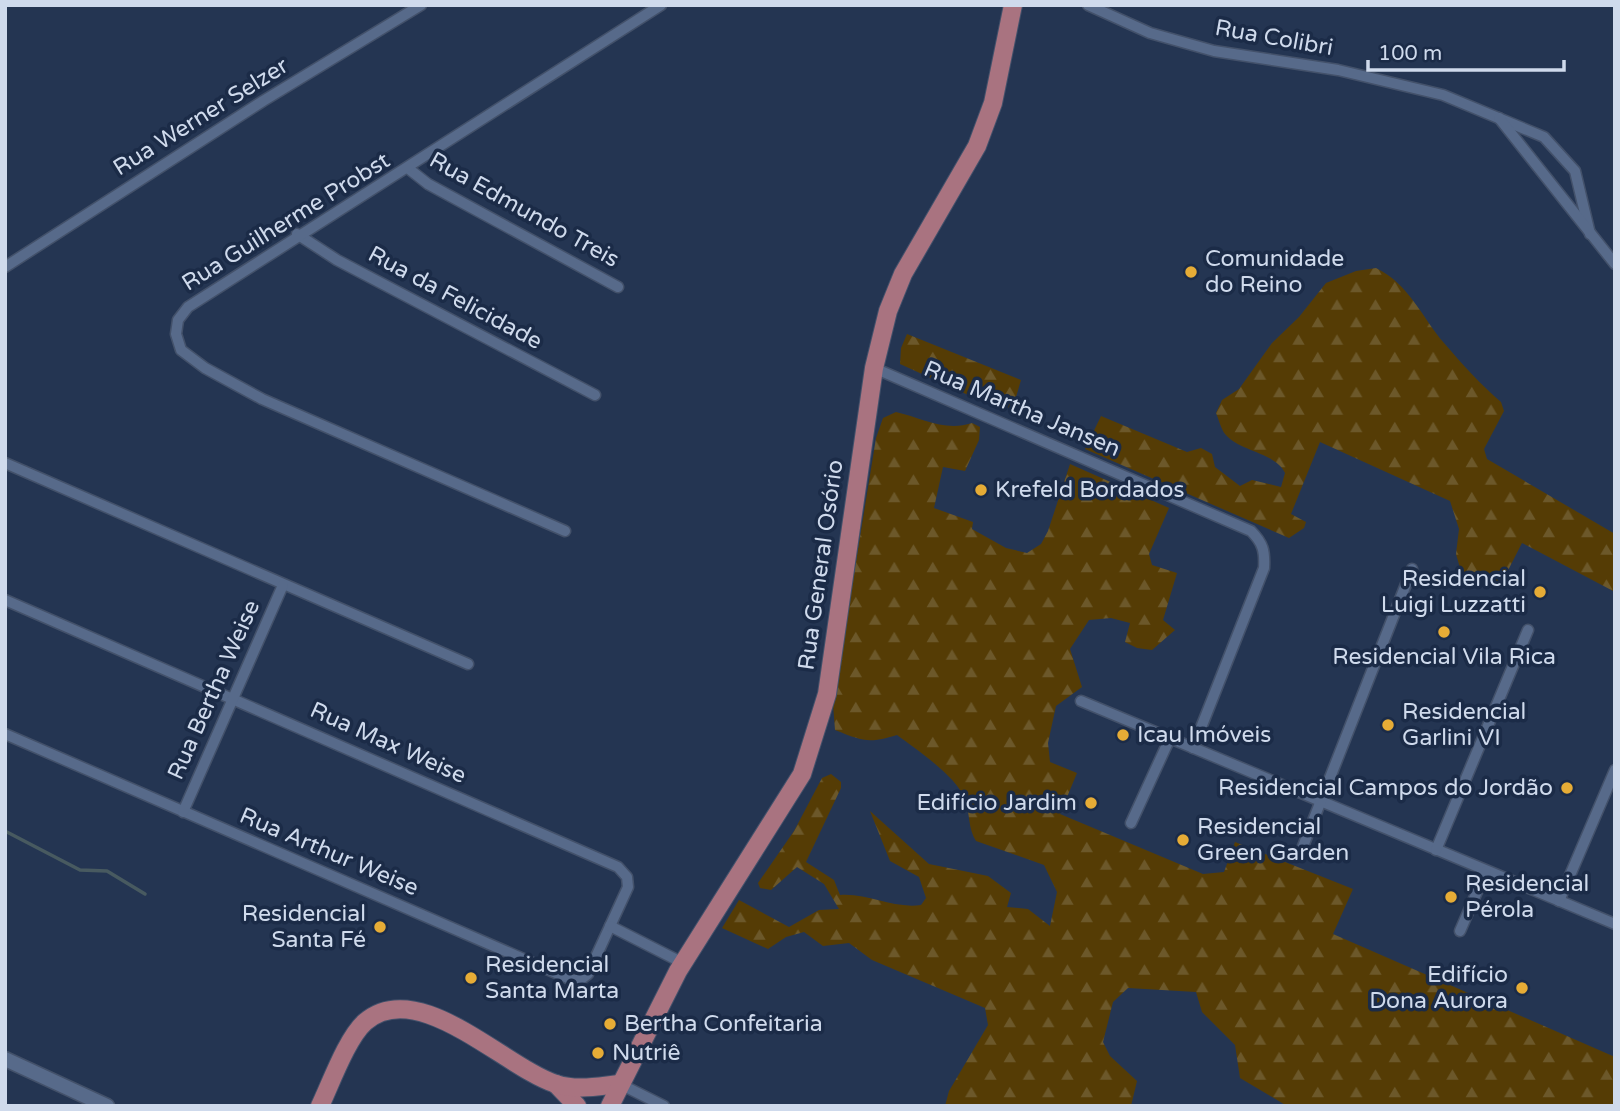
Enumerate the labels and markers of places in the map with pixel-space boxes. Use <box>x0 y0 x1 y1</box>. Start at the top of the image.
place label: Comunidade do Reino <box>1205 245 1344 299</box>
marker: Comunidade do Reino <box>1183 264 1199 280</box>
place label: Krefeld Bordados <box>995 476 1185 504</box>
marker: Krefeld Bordados <box>973 482 989 498</box>
place label: Residencial Luigi Luzzatti <box>1381 565 1526 619</box>
marker: Residencial Luigi Luzzatti <box>1532 584 1548 600</box>
marker: Residencial Vila Rica <box>1436 624 1452 640</box>
place label: Residencial Vila Rica <box>1332 643 1556 671</box>
place label: Residencial Garlini VI <box>1402 698 1526 752</box>
marker: Residencial Garlini VI <box>1380 717 1396 733</box>
place label: Icau Imóveis <box>1137 721 1271 749</box>
marker: Icau Imóveis <box>1115 727 1131 743</box>
place label: Residencial Campos do Jordão <box>1218 774 1553 802</box>
marker: Residencial Campos do Jordão <box>1559 780 1575 796</box>
place label: Edifício Jardim <box>916 789 1077 817</box>
marker: Edifício Jardim <box>1083 795 1099 811</box>
place label: Residencial Green Garden <box>1197 813 1349 867</box>
marker: Residencial Green Garden <box>1175 832 1191 848</box>
place label: Residencial Pérola <box>1465 870 1589 924</box>
marker: Residencial Pérola <box>1443 889 1459 905</box>
place label: Residencial Santa Fé <box>242 900 366 954</box>
marker: Residencial Santa Fé <box>372 919 388 935</box>
place label: Residencial Santa Marta <box>485 951 619 1005</box>
place label: Edifício Dona Aurora <box>1369 961 1508 1015</box>
marker: Residencial Santa Marta <box>463 970 479 986</box>
marker: Edifício Dona Aurora <box>1514 980 1530 996</box>
place label: Bertha Confeitaria <box>624 1010 823 1038</box>
marker: Bertha Confeitaria <box>602 1016 618 1032</box>
place label: Nutriê <box>612 1039 681 1067</box>
marker: Nutriê <box>590 1045 606 1061</box>

